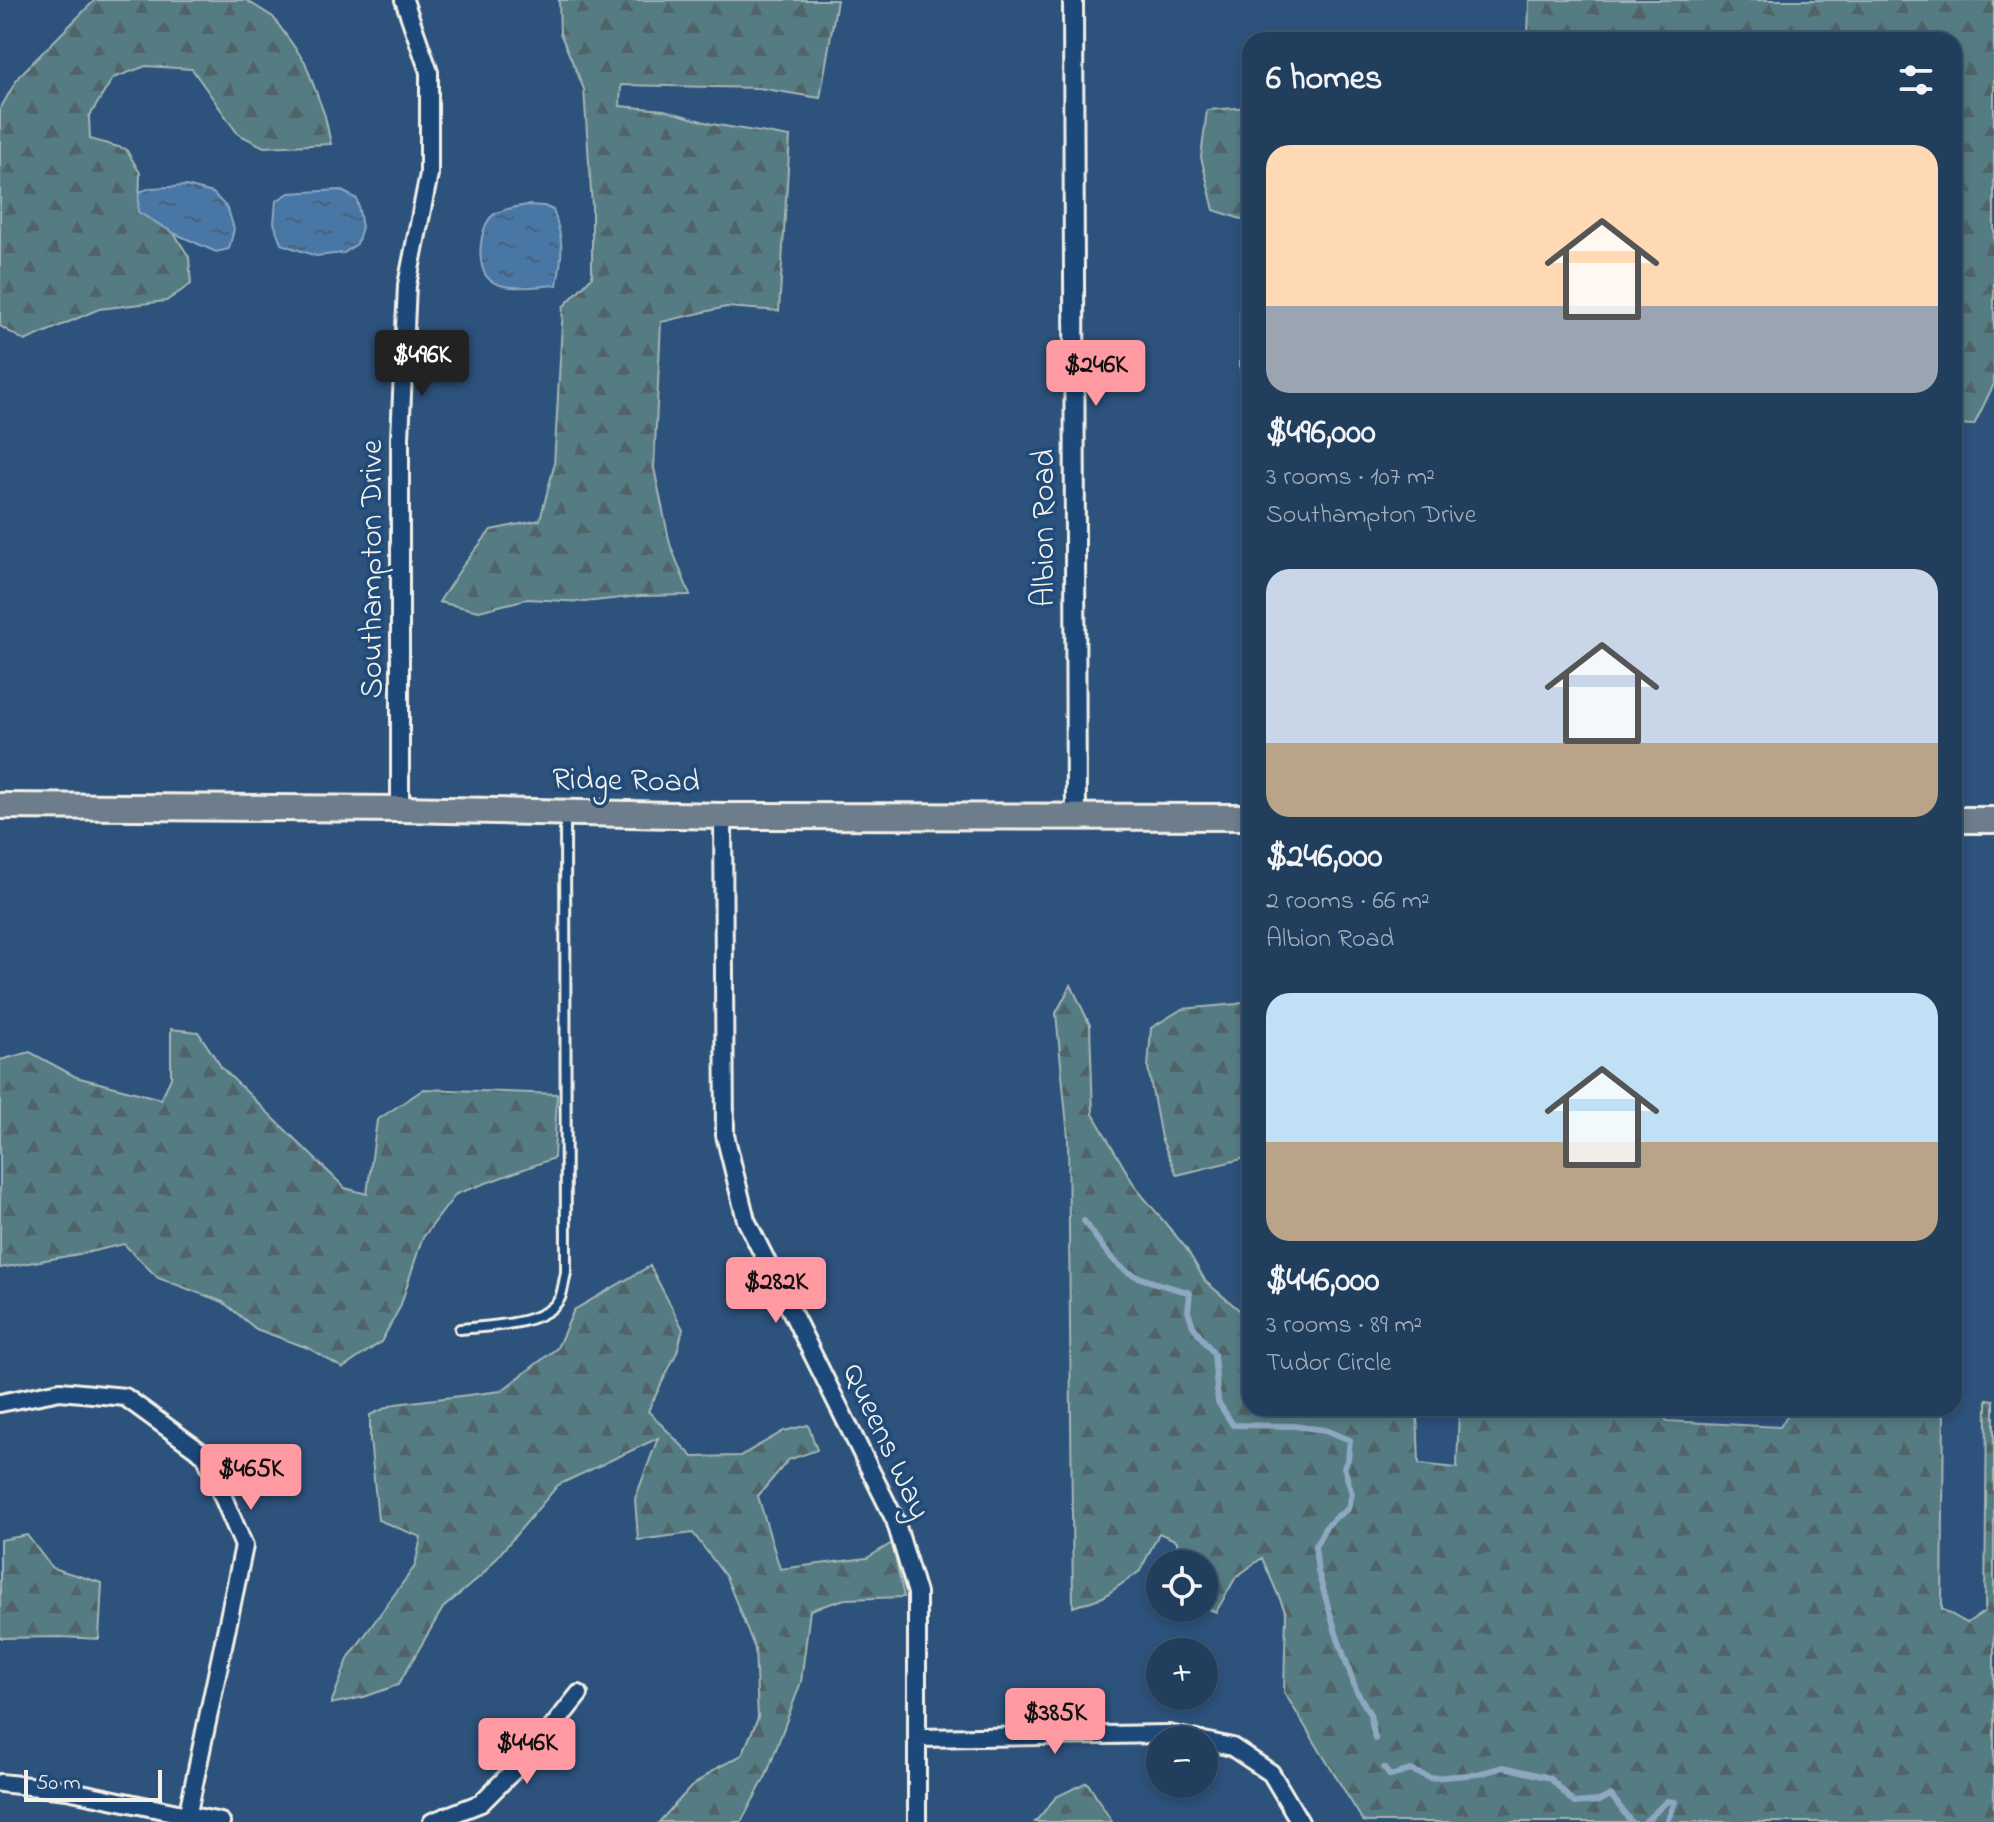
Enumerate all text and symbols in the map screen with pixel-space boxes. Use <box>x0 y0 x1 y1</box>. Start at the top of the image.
text: 6 homes <box>1266 55 1382 105</box>
icon: filters <box>1894 58 1938 102</box>
icon: home <box>1530 197 1674 341</box>
pin: $496K <box>366 330 478 398</box>
text: $496K <box>393 337 451 375</box>
pin: $246K <box>1040 340 1152 408</box>
text: $246K <box>1064 347 1128 385</box>
text: $496,000 <box>1266 409 1376 459</box>
street label: Southampton Drive <box>350 439 397 698</box>
street label: Albion Road <box>1022 449 1069 607</box>
text: 3 rooms · 107 m² <box>1266 459 1435 497</box>
text: Southampton Drive <box>1266 497 1476 535</box>
icon: home <box>1530 621 1674 765</box>
street label: Ridge Road <box>552 757 700 807</box>
text: $246,000 <box>1266 833 1382 883</box>
text: 2 rooms · 66 m² <box>1266 883 1430 921</box>
text: Albion Road <box>1266 921 1394 959</box>
icon: home <box>1530 1045 1674 1189</box>
pin: $282K <box>720 1257 832 1325</box>
text: $446,000 <box>1266 1257 1379 1307</box>
text: $282K <box>744 1264 808 1302</box>
text: 3 rooms · 89 m² <box>1266 1307 1422 1345</box>
text: Tudor Circle <box>1266 1345 1391 1383</box>
street label: Queens Way <box>828 1356 942 1528</box>
pin: $465K <box>195 1444 307 1512</box>
text: $465K <box>218 1451 284 1489</box>
map controls <box>1146 1550 1218 1798</box>
button: locate <box>1146 1550 1218 1622</box>
button: + <box>1146 1638 1218 1710</box>
pin: $385K <box>999 1688 1111 1756</box>
text: $385K <box>1023 1695 1087 1733</box>
pin: $446K <box>471 1718 583 1786</box>
text: $446K <box>496 1725 558 1763</box>
button: − <box>1146 1726 1218 1798</box>
scale bar <box>24 1766 162 1802</box>
text: 50 m <box>36 1768 81 1800</box>

